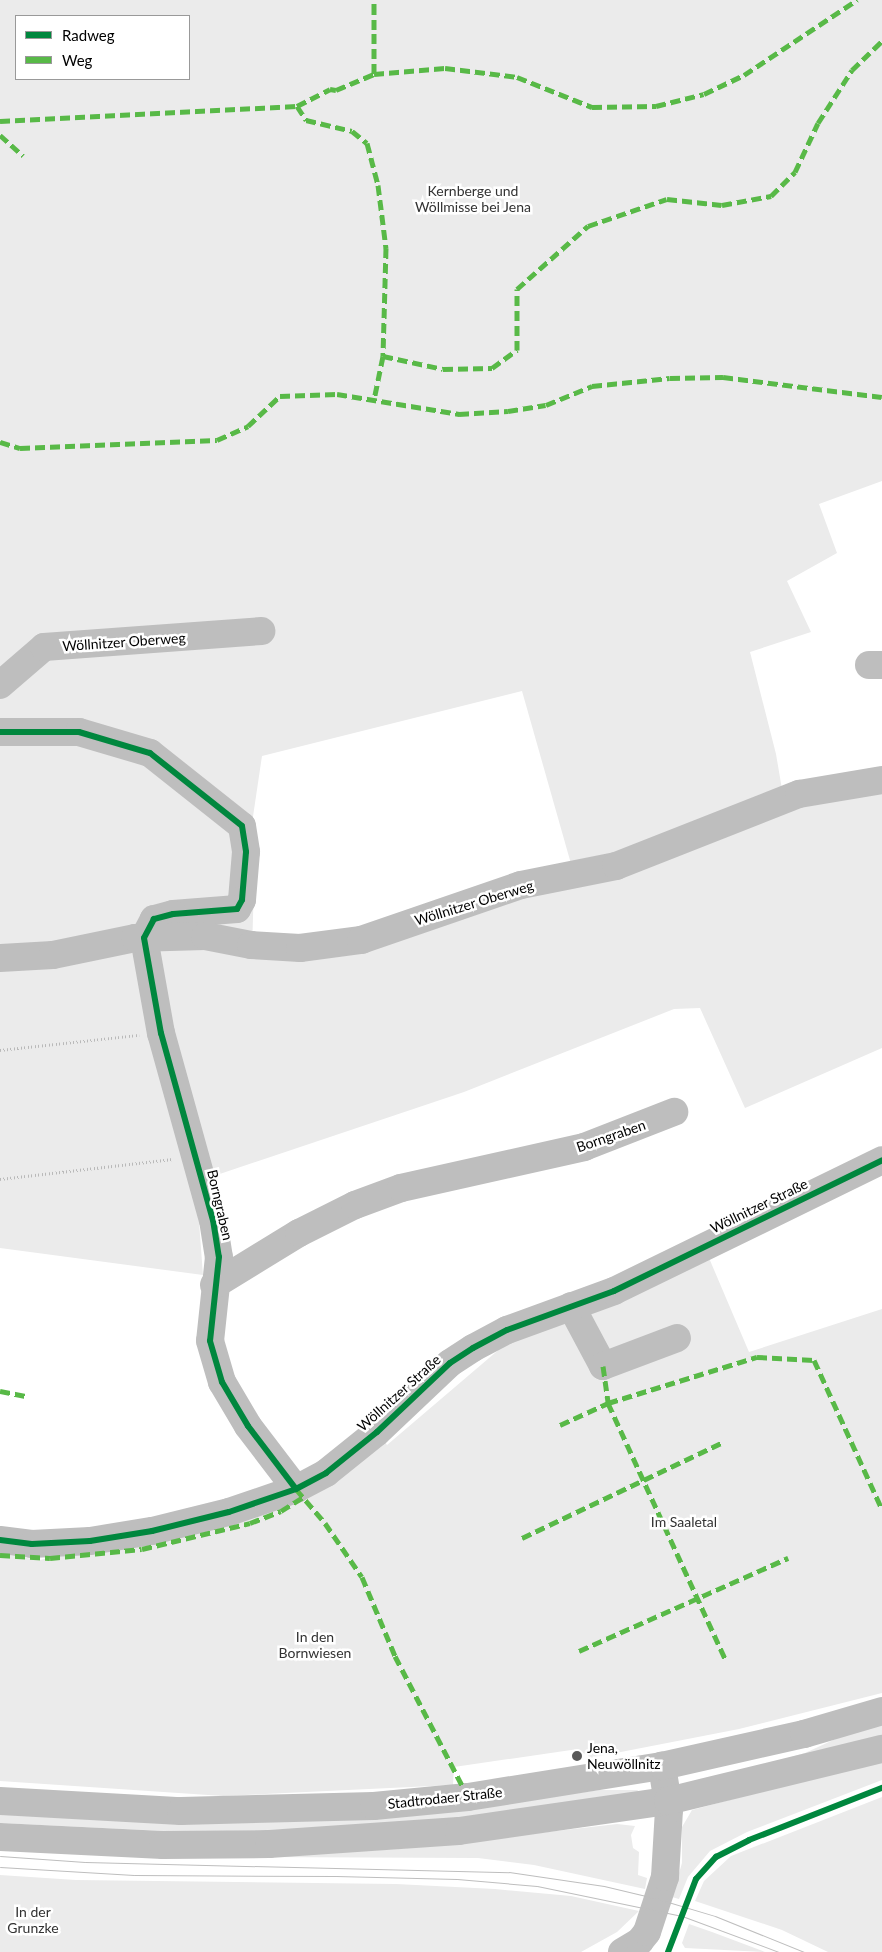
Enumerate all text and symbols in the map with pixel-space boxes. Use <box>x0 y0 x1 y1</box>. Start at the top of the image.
legend <box>15 15 190 80</box>
text: Radweg <box>62 26 115 44</box>
text: Weg <box>62 51 92 69</box>
park label: Kernberge und Wöllmisse bei Jena <box>415 183 531 216</box>
street label: Wöllnitzer Oberweg <box>62 629 186 655</box>
street label: Wöllnitzer Oberweg <box>412 877 536 929</box>
street label: Borngraben <box>574 1116 648 1156</box>
street label: Borngraben <box>204 1168 236 1242</box>
street label: Wöllnitzer Straße <box>707 1175 811 1237</box>
street label: Wöllnitzer Straße <box>354 1351 444 1435</box>
park label: Im Saaletal <box>651 1514 717 1530</box>
park label: In den Bornwiesen <box>279 1629 351 1661</box>
place label: Jena, Neuwöllnitz <box>587 1740 661 1772</box>
marker: Jena, Neuwöllnitz <box>571 1750 583 1762</box>
street label: Stadtrodaer Straße <box>387 1784 503 1812</box>
park label: In der Grunzke <box>7 1904 59 1936</box>

